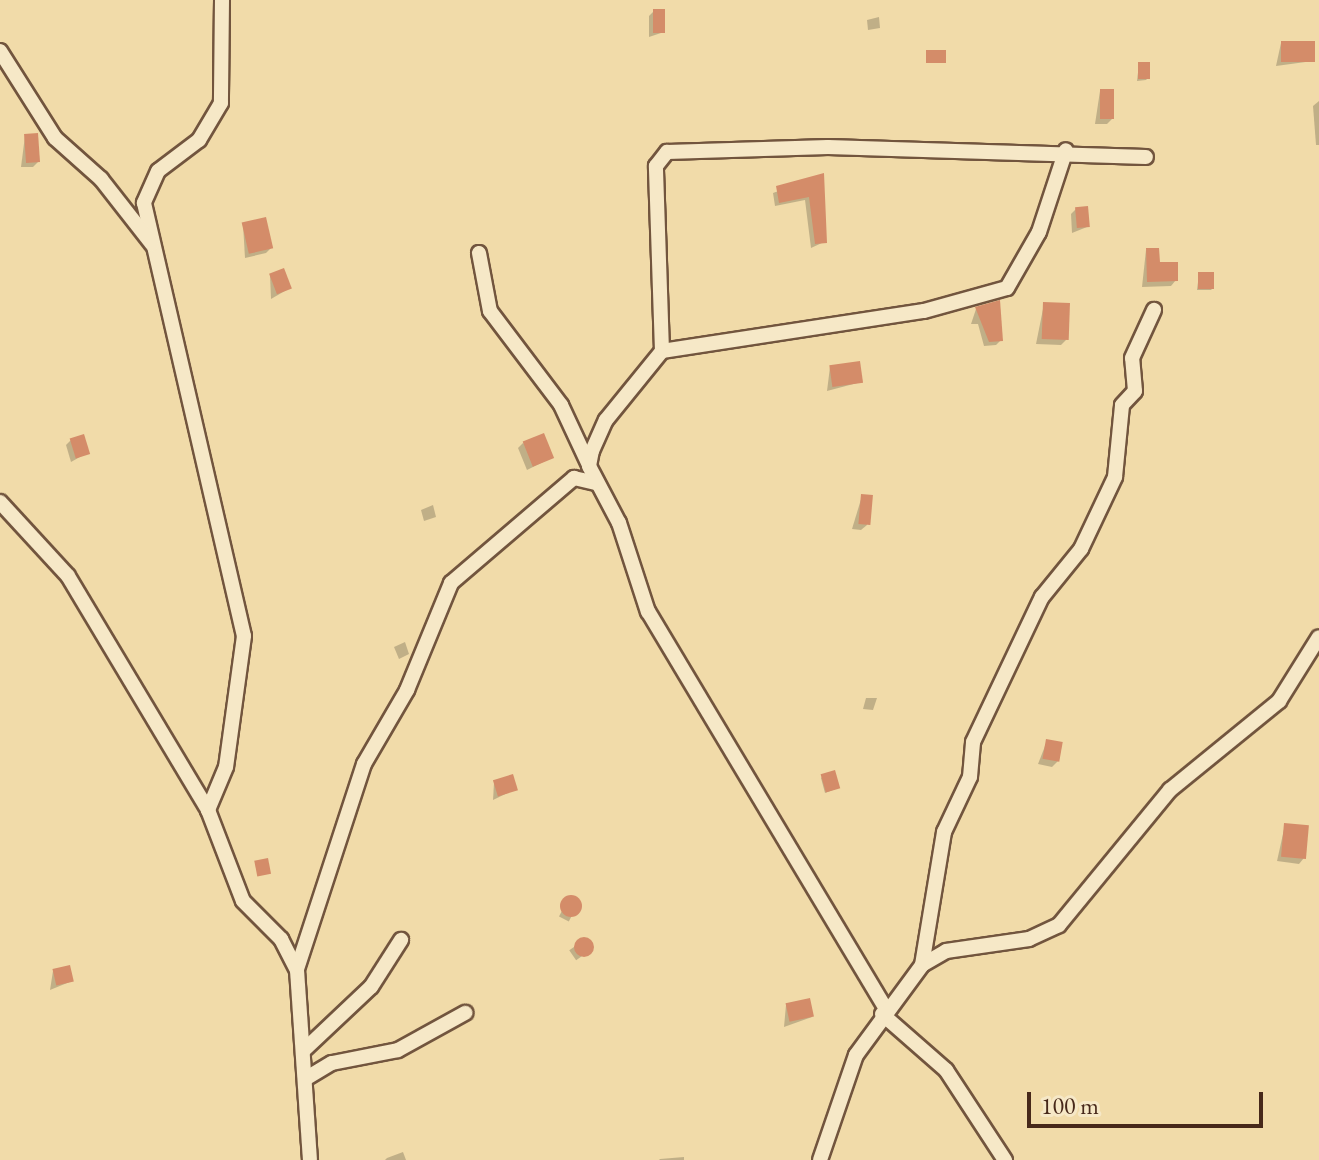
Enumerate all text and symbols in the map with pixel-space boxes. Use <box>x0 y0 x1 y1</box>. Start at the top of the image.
scale bar <box>1031 1076 1267 1126</box>
text: 100 m <box>1041 1090 1099 1121</box>

